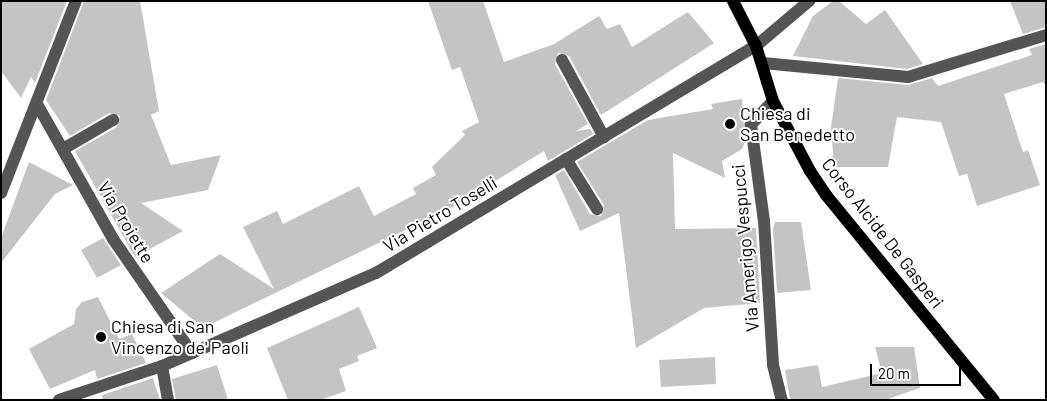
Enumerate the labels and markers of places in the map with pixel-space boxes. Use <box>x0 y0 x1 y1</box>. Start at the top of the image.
place label: Chiesa di San Benedetto <box>740 103 855 146</box>
marker: Chiesa di San Benedetto <box>724 118 736 130</box>
place label: Chiesa di San Vincenzo de' Paoli <box>111 316 249 358</box>
marker: Chiesa di San Vincenzo de' Paoli <box>95 331 107 343</box>

